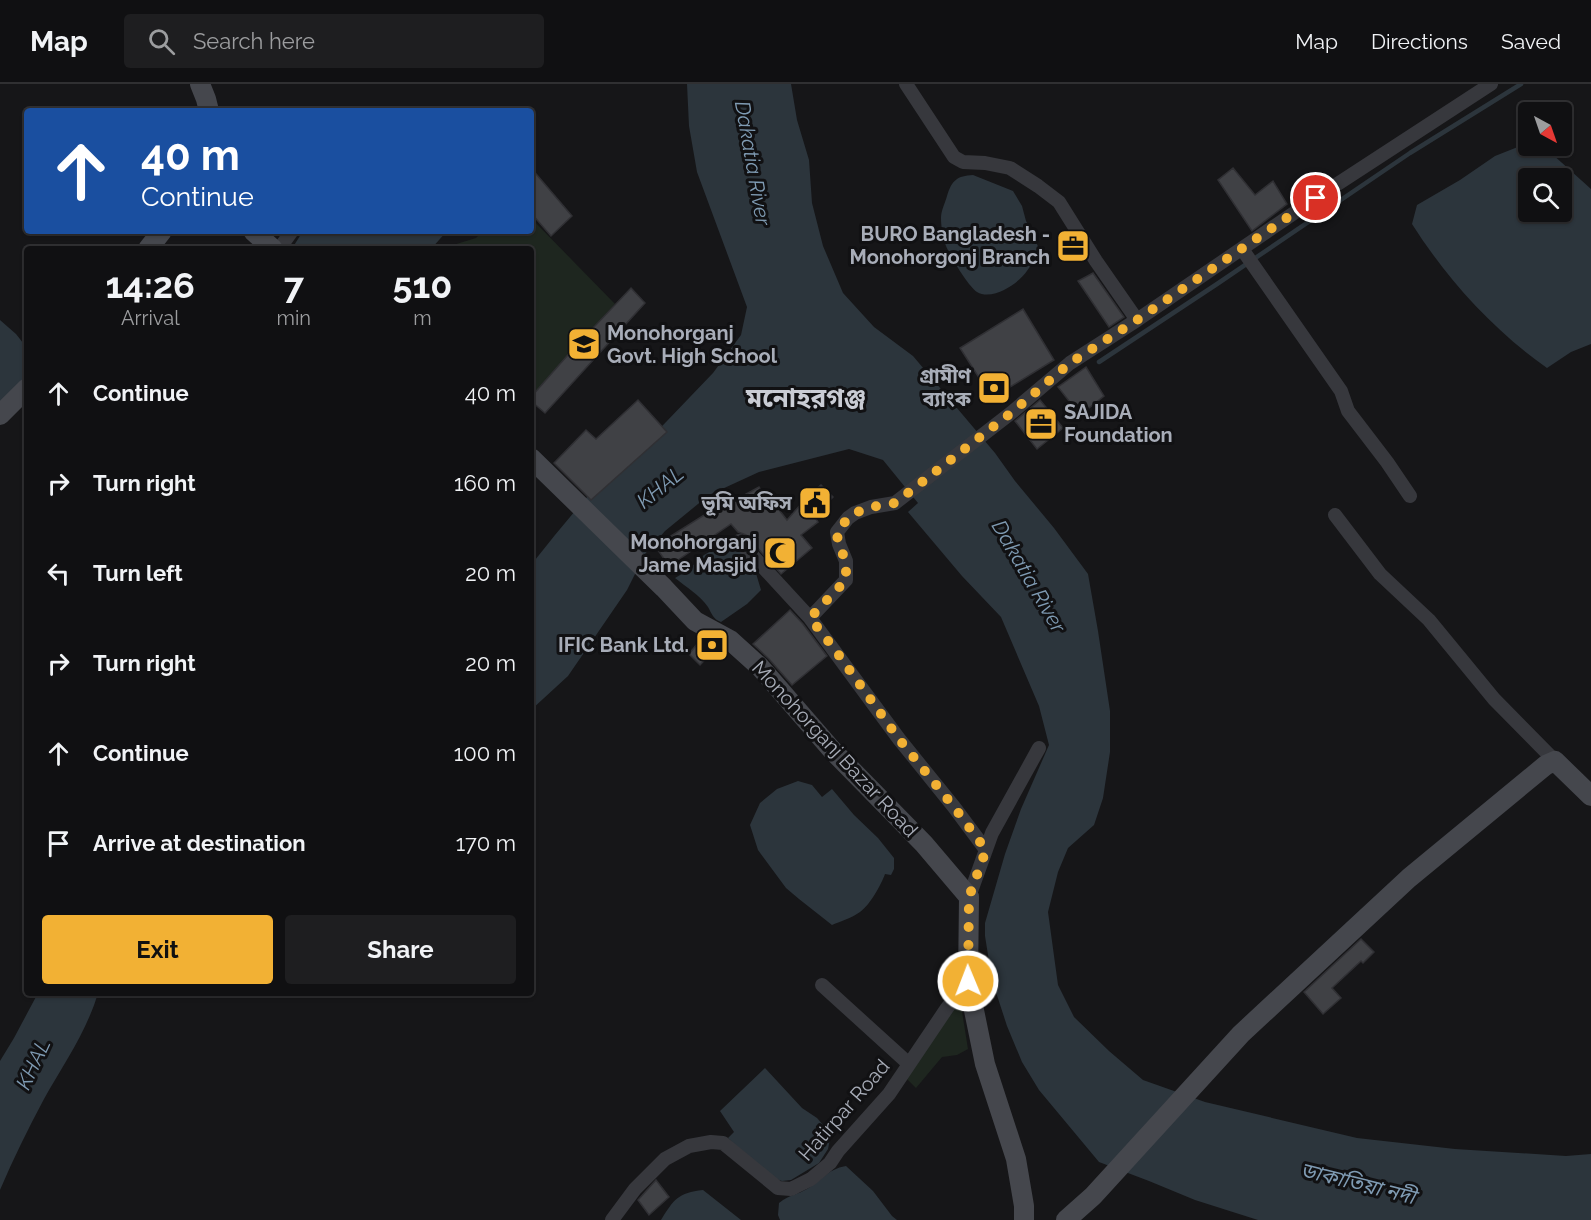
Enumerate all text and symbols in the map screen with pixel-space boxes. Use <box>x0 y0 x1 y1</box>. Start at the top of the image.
search box <box>124 14 544 68</box>
text: Map <box>30 25 88 58</box>
icon: search <box>145 25 178 58</box>
text: Search here <box>193 28 315 54</box>
text: Map <box>1295 29 1338 54</box>
text: Directions <box>1371 29 1468 54</box>
text: Saved <box>1501 29 1561 54</box>
water label: Dakatia River <box>730 99 776 228</box>
north arrow <box>1518 102 1572 156</box>
map controls <box>1518 102 1572 222</box>
text: 40 m <box>141 131 240 180</box>
icon: ahead <box>42 132 120 210</box>
button: search <box>1518 168 1572 222</box>
pin <box>1290 172 1341 223</box>
text: Continue <box>141 181 254 212</box>
icon: arrive <box>1299 181 1332 214</box>
place label: BURO Bangladesh - Monohorgonj Branch <box>850 222 1050 269</box>
office icon: BURO Bangladesh - Monohorgonj Branch <box>1055 228 1091 264</box>
text: 14:26 <box>106 264 195 306</box>
text: 7 <box>284 264 304 306</box>
text: 510 <box>393 264 452 306</box>
text: Arrival <box>121 306 180 330</box>
text: min <box>277 306 311 330</box>
text: m <box>413 306 432 330</box>
place label: Monohorganj Govt. High School <box>607 321 778 368</box>
school or university icon: Monohorganj Govt. High School <box>566 326 602 362</box>
place label: গ্রামীণ ব্যাংক <box>920 364 972 411</box>
bank icon: গ্রামীণ ব্যাংক <box>976 370 1012 406</box>
icon: ahead <box>42 377 75 410</box>
text: Continue <box>93 380 189 406</box>
text: 40 m <box>465 380 516 406</box>
district label: মনোহরগঞ্জ <box>745 383 866 413</box>
place label: SAJIDA Foundation <box>1064 400 1173 447</box>
office icon: SAJIDA Foundation <box>1023 406 1059 442</box>
water label: KHAL <box>631 461 689 513</box>
icon: right <box>42 467 75 500</box>
text: Turn right <box>93 470 196 496</box>
text: 160 m <box>454 470 516 496</box>
public building icon: ভূমি অফিস <box>797 485 833 521</box>
place label: ভূমি অফিস <box>701 491 793 516</box>
water label: Dakatia River <box>987 515 1072 637</box>
place label: Monohorganj Jame Masjid <box>630 530 757 577</box>
mosque icon: Monohorganj Jame Masjid <box>762 535 798 571</box>
icon: left <box>42 557 75 590</box>
text: Turn left <box>93 560 183 586</box>
text: 20 m <box>465 560 516 586</box>
bank icon: IFIC Bank Ltd. <box>694 627 730 663</box>
place label: IFIC Bank Ltd. <box>558 633 689 657</box>
icon: right <box>42 647 75 680</box>
text: Turn right <box>93 650 196 676</box>
text: 20 m <box>465 650 516 676</box>
street label: Monohorganj Bazar Road <box>747 656 923 842</box>
icon: ahead <box>42 737 75 770</box>
text: Continue <box>93 740 189 766</box>
text: 100 m <box>454 740 516 766</box>
icon: arrive <box>42 827 75 860</box>
text: Arrive at destination <box>93 830 306 856</box>
text: 170 m <box>456 830 516 856</box>
button: Exit <box>42 915 273 984</box>
button: Share <box>285 915 516 984</box>
position arrow <box>936 949 1000 1013</box>
water label: KHAL <box>10 1035 56 1093</box>
street label: Hatirpar Road <box>793 1054 895 1166</box>
water label: ডাকাতিয়া নদী <box>1298 1157 1422 1210</box>

